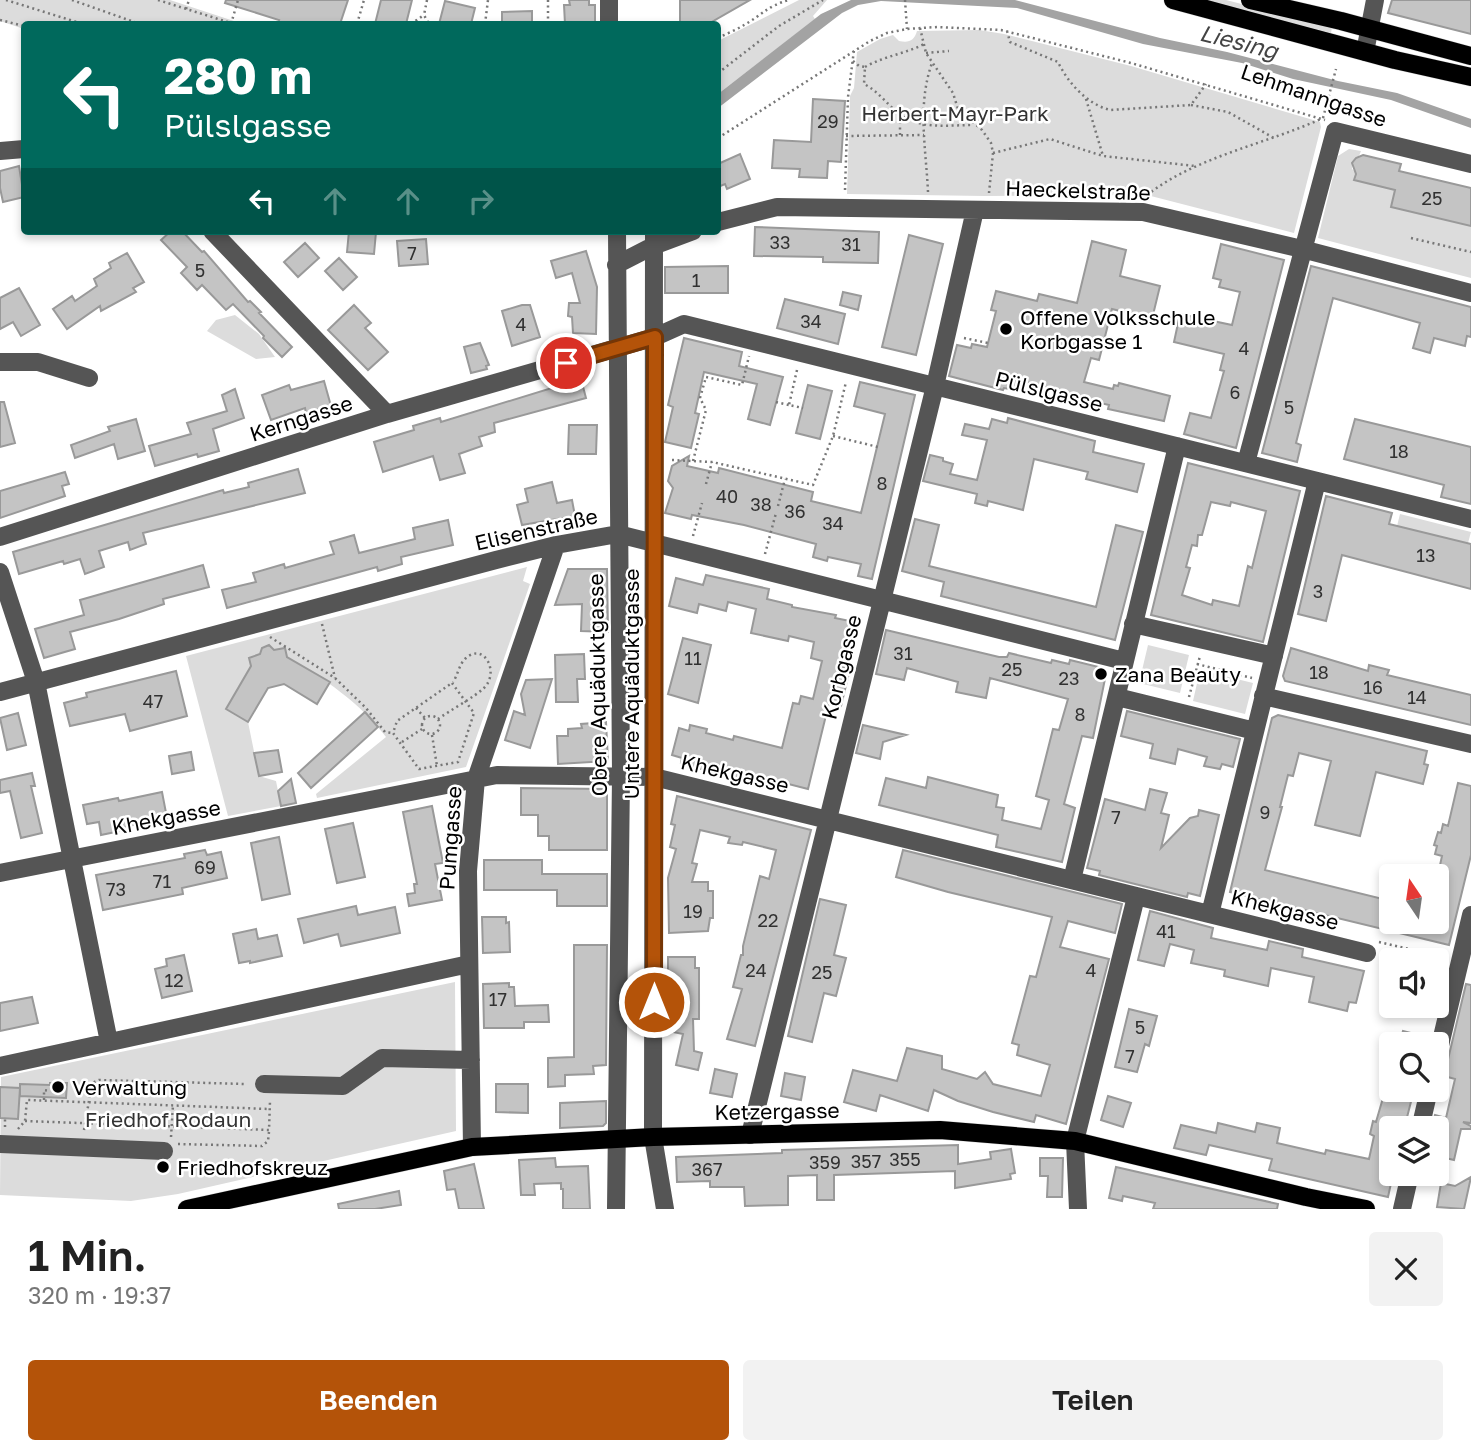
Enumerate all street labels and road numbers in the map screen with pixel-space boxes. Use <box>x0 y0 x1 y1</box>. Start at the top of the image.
street label: Lehmanngasse <box>1238 58 1390 132</box>
street label: Haeckelstraße <box>1005 174 1151 206</box>
street label: Pülslgasse <box>992 365 1106 417</box>
street label: Kerngasse <box>246 389 356 447</box>
street label: Elisenstraße <box>472 502 600 556</box>
street label: Untere Aquäduktgasse <box>618 569 644 799</box>
street label: Obere Aquäduktgasse <box>582 573 612 797</box>
street label: Korbgasse <box>815 612 867 722</box>
street label: Khekgasse <box>678 748 792 798</box>
street label: Pumgasse <box>433 785 467 891</box>
street label: Khekgasse <box>109 794 223 840</box>
street label: Khekgasse <box>1228 883 1342 935</box>
street label: Ketzergasse <box>714 1097 840 1125</box>

